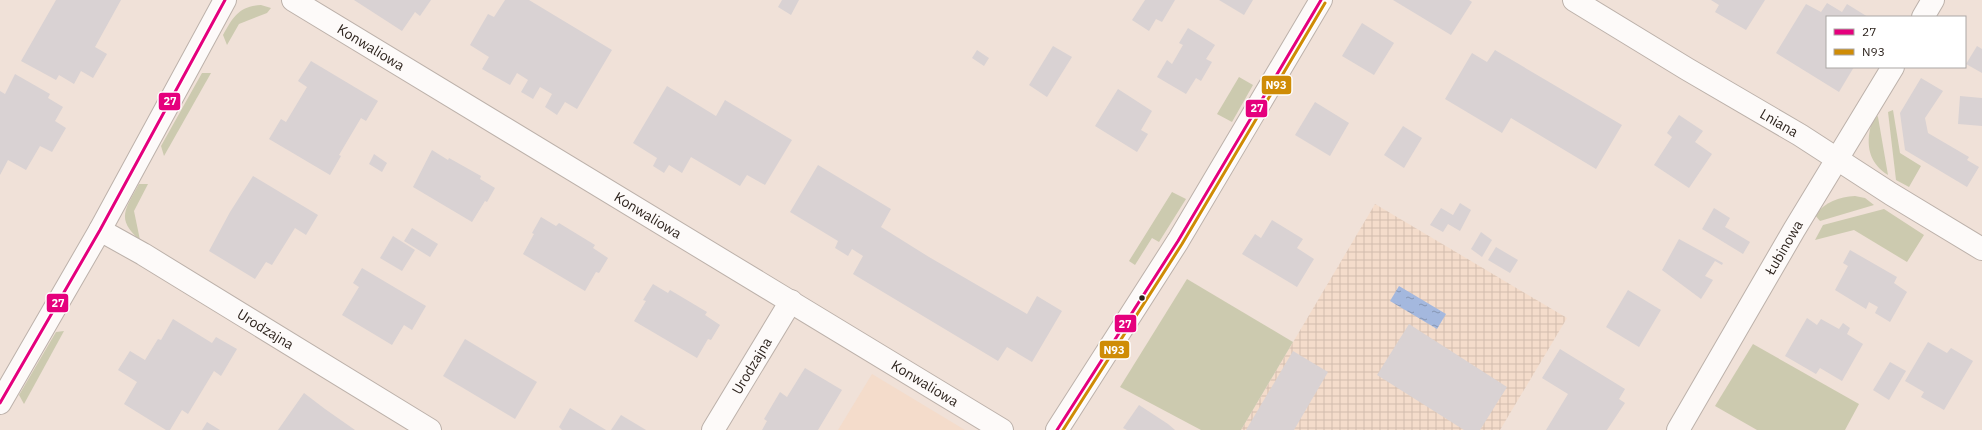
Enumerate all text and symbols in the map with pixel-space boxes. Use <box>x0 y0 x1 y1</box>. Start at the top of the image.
legend <box>1826 16 1966 68</box>
street label: Konwaliowa <box>334 20 408 75</box>
text: 27 <box>1862 24 1876 39</box>
text: N93 <box>1862 44 1885 59</box>
line badge: N93 <box>1261 75 1292 95</box>
text: N93 <box>1265 78 1287 92</box>
line badge: 27 <box>158 92 181 111</box>
text: 27 <box>163 94 177 108</box>
line badge: 27 <box>1245 99 1268 118</box>
text: 27 <box>1250 101 1264 115</box>
street label: Lniana <box>1757 105 1802 141</box>
street label: Konwaliowa <box>611 188 685 243</box>
street label: Łubinowa <box>1760 216 1807 279</box>
line badge: 27 <box>46 293 69 313</box>
unlabelled marker <box>1137 293 1147 303</box>
text: 27 <box>51 296 65 310</box>
street label: Urodzajna <box>234 305 298 354</box>
line badge: 27 <box>1114 314 1137 333</box>
text: 27 <box>1118 317 1132 331</box>
street label: Urodzajna <box>728 334 776 398</box>
line badge: N93 <box>1099 340 1130 359</box>
text: N93 <box>1103 343 1125 357</box>
street label: Konwaliowa <box>888 356 962 411</box>

